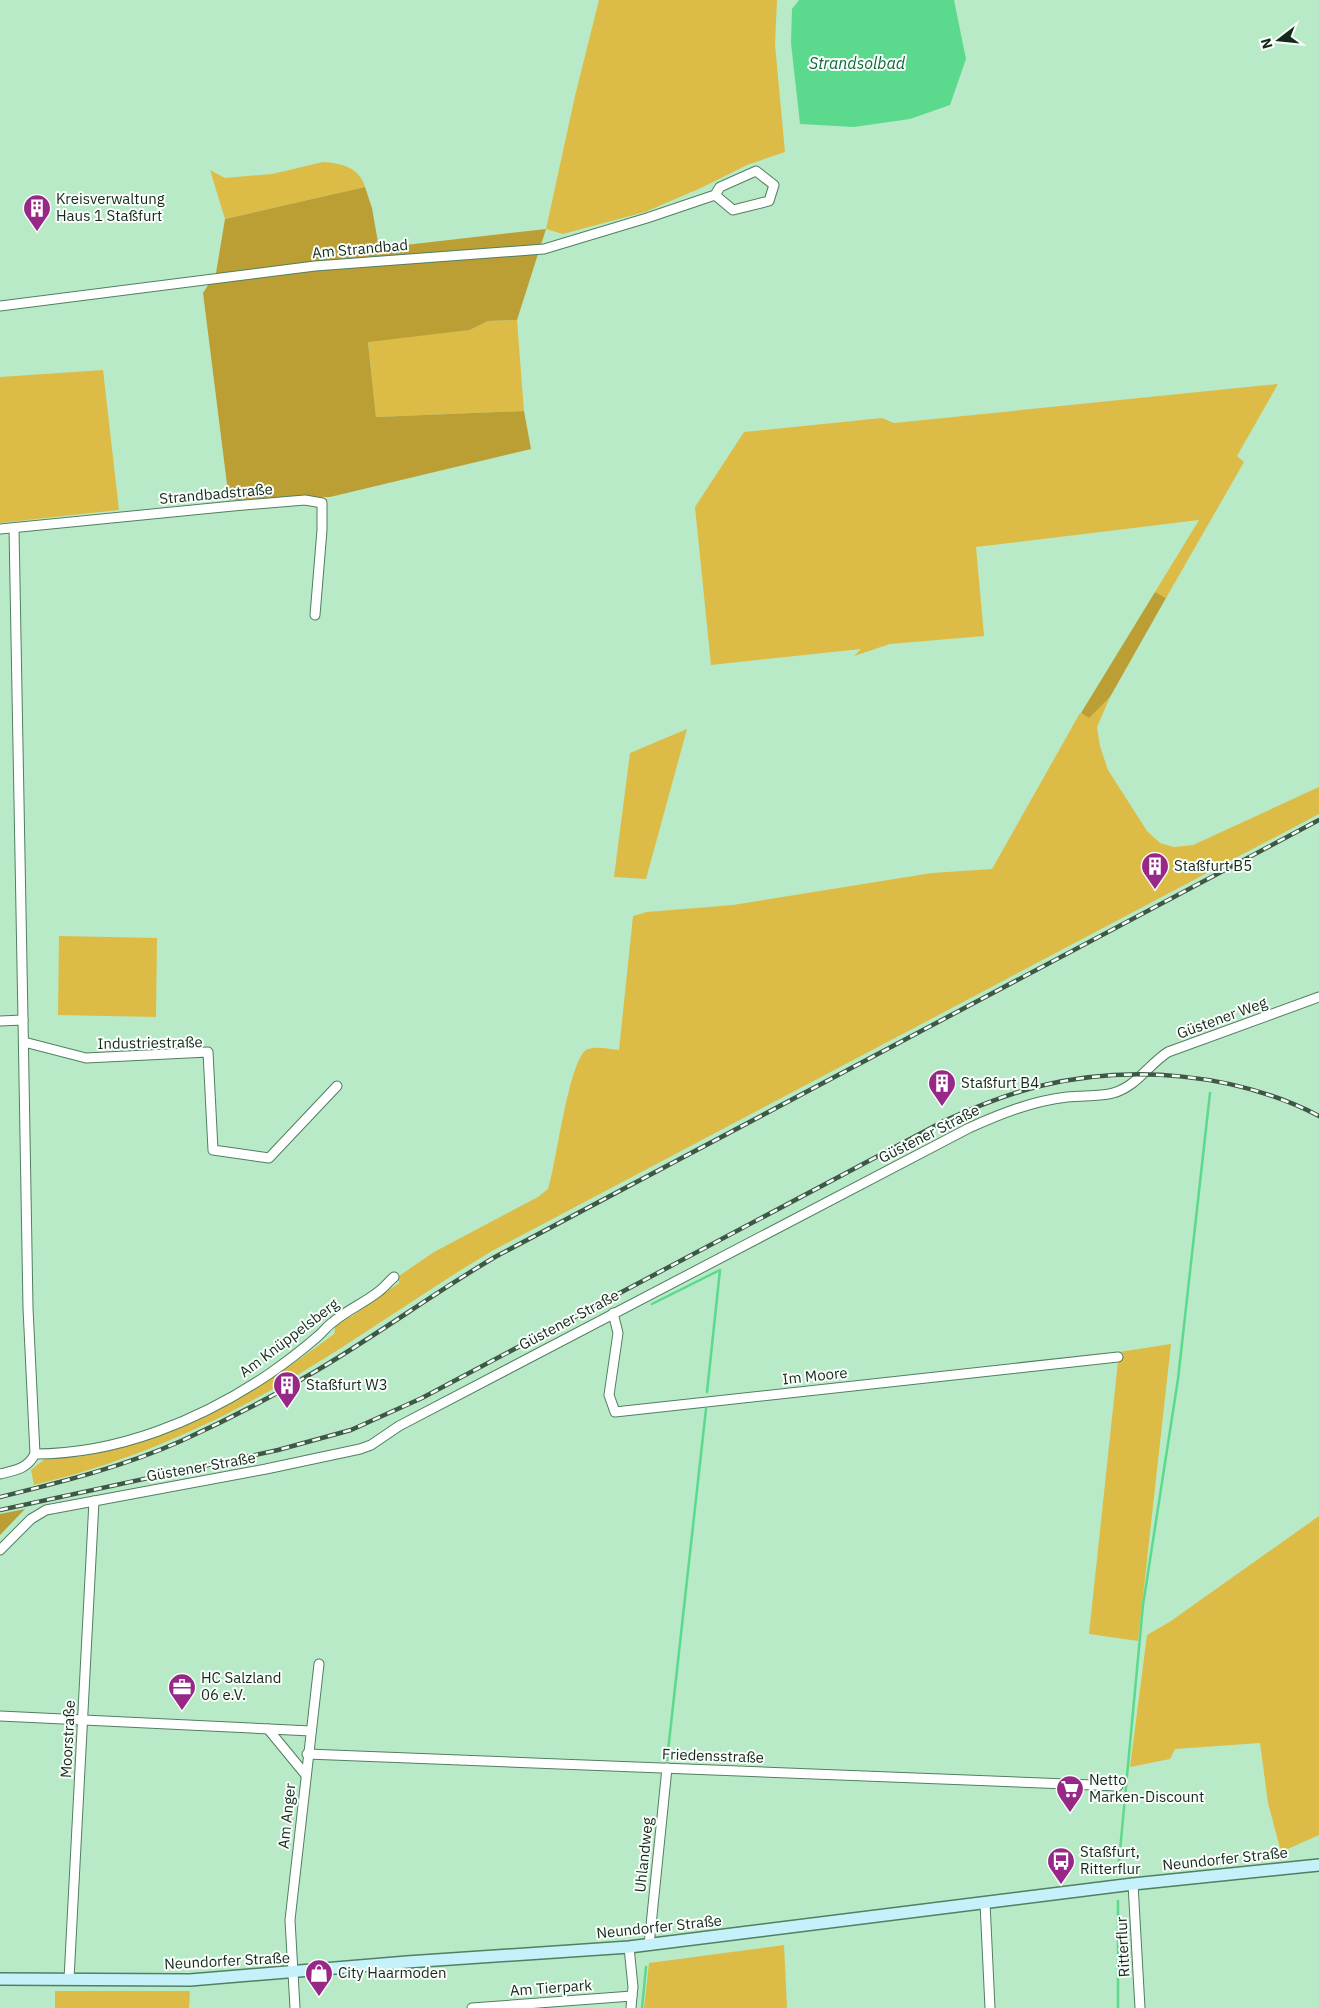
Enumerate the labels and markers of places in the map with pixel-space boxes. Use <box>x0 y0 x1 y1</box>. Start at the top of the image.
place label: Kreisverwaltung Haus 1 Staßfurt <box>56 189 165 225</box>
building icon: Kreisverwaltung Haus 1 Staßfurt <box>22 193 52 232</box>
building icon: Staßfurt B5 <box>1140 851 1170 890</box>
place label: Staßfurt B5 <box>1174 856 1252 875</box>
building icon: Staßfurt B4 <box>927 1068 957 1107</box>
place label: Staßfurt B4 <box>961 1073 1039 1092</box>
building icon: Staßfurt W3 <box>272 1370 302 1409</box>
place label: Staßfurt W3 <box>306 1375 388 1394</box>
place label: HC Salzland 06 e.V. <box>201 1668 282 1704</box>
office icon: HC Salzland 06 e.V. <box>167 1672 197 1711</box>
place label: Netto Marken-Discount <box>1089 1770 1204 1806</box>
supermarket icon: Netto Marken-Discount <box>1055 1774 1085 1813</box>
place label: Staßfurt, Ritterflur <box>1080 1842 1141 1878</box>
bus stop icon: Staßfurt, Ritterflur <box>1046 1846 1076 1885</box>
shop icon: City Haarmoden <box>304 1958 334 1997</box>
place label: City Haarmoden <box>338 1963 446 1982</box>

